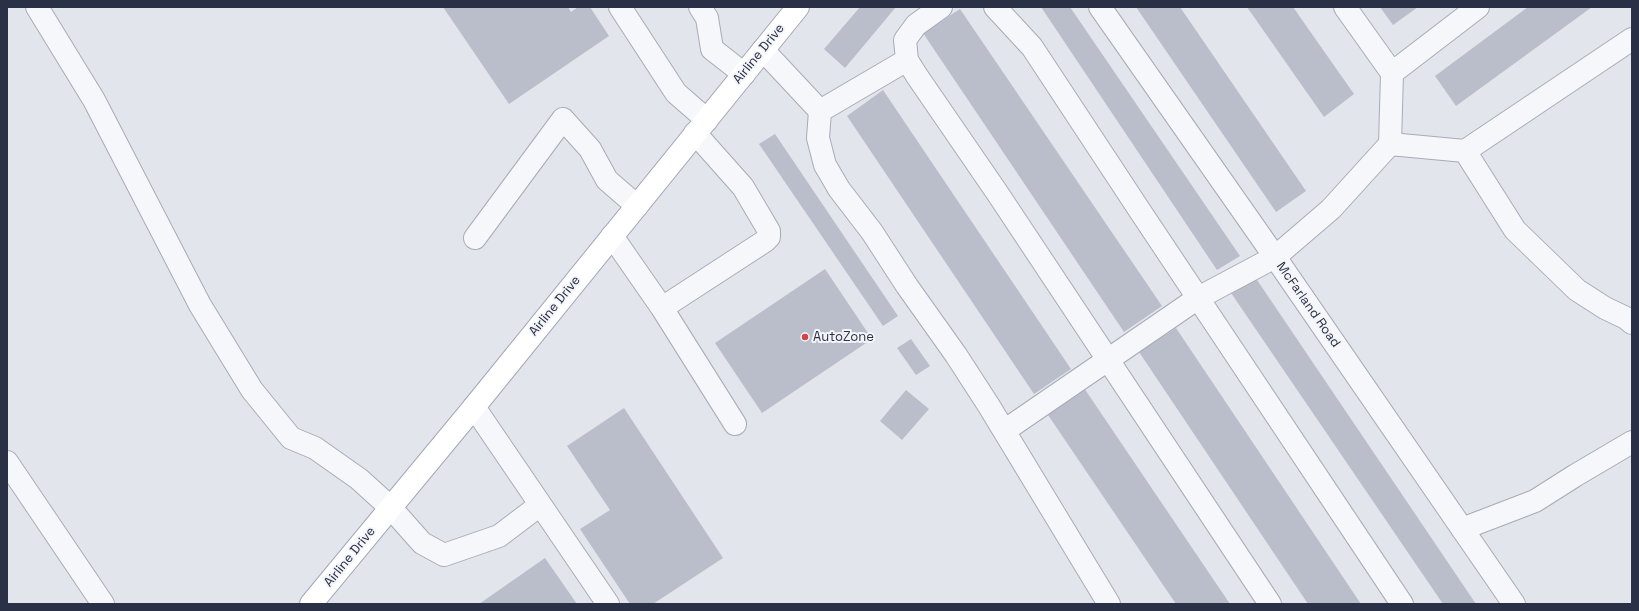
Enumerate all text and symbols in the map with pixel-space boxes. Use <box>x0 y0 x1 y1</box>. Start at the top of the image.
street label: Airline Drive <box>730 21 788 87</box>
street label: McFarland Road <box>1273 259 1343 351</box>
street label: Airline Drive <box>526 273 584 339</box>
place label: AutoZone <box>813 329 874 345</box>
marker: AutoZone <box>800 332 810 342</box>
street label: Airline Drive <box>321 524 379 590</box>

